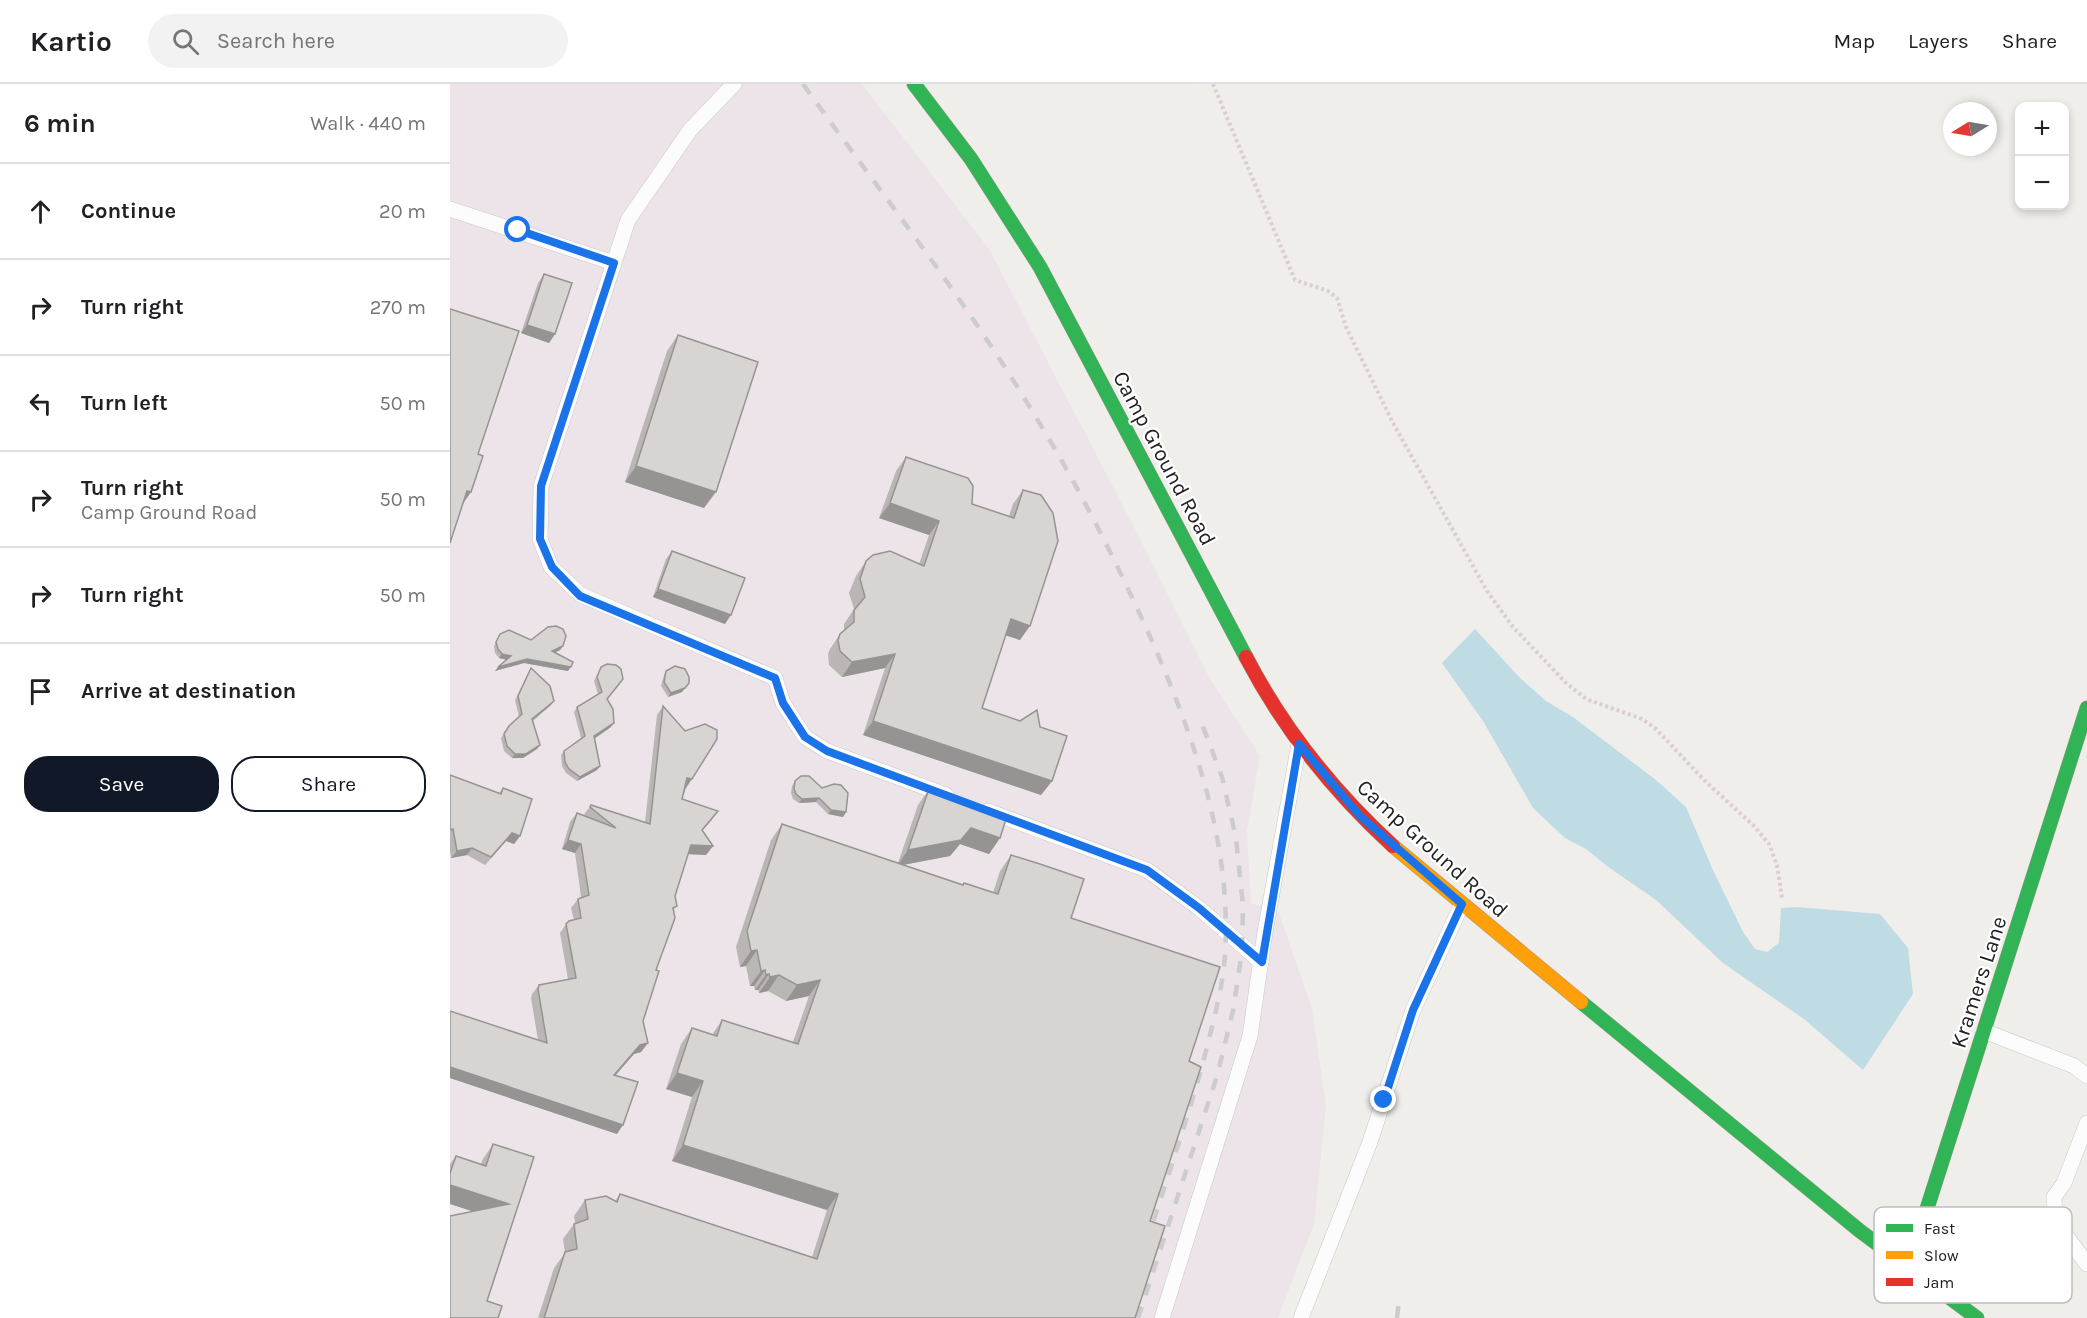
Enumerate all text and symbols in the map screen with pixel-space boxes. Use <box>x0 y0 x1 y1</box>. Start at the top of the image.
search box <box>148 14 568 68</box>
text: Kartio <box>30 25 112 58</box>
icon: search <box>169 25 202 58</box>
text: Search here <box>217 28 335 54</box>
text: Map <box>1833 29 1875 53</box>
text: Layers <box>1908 29 1969 53</box>
text: Share <box>2002 29 2057 53</box>
north arrow <box>1943 102 1997 156</box>
map controls <box>2015 102 2069 210</box>
button: + <box>2015 102 2069 156</box>
text: 6 min <box>24 108 96 139</box>
text: Walk · 440 m <box>310 112 426 135</box>
button: − <box>2015 156 2069 210</box>
icon: ahead <box>24 195 57 228</box>
text: Continue <box>81 198 176 224</box>
text: 20 m <box>379 200 426 223</box>
route start <box>504 216 530 242</box>
icon: right <box>24 291 57 324</box>
text: Turn right <box>81 294 184 320</box>
text: 270 m <box>370 296 426 319</box>
street label: Camp Ground Road <box>1107 367 1221 550</box>
icon: left <box>24 387 57 420</box>
text: Turn left <box>81 390 168 416</box>
text: 50 m <box>379 392 426 415</box>
text: Turn right <box>81 475 184 501</box>
icon: right <box>24 483 57 516</box>
text: 50 m <box>379 488 426 511</box>
text: Camp Ground Road <box>81 501 257 524</box>
icon: right <box>24 579 57 612</box>
text: Turn right <box>81 582 184 608</box>
text: 50 m <box>379 584 426 607</box>
icon: arrive <box>24 675 57 708</box>
text: Arrive at destination <box>81 678 296 704</box>
button: Save <box>24 756 219 812</box>
button: Share <box>231 756 426 812</box>
street label: Camp Ground Road <box>1352 774 1513 923</box>
street label: Kramers Lane <box>1945 913 2012 1051</box>
route end <box>1370 1086 1396 1112</box>
legend <box>1874 1207 2072 1303</box>
text: Fast <box>1924 1219 1955 1238</box>
text: Slow <box>1924 1246 1959 1265</box>
text: Jam <box>1924 1273 1954 1292</box>

